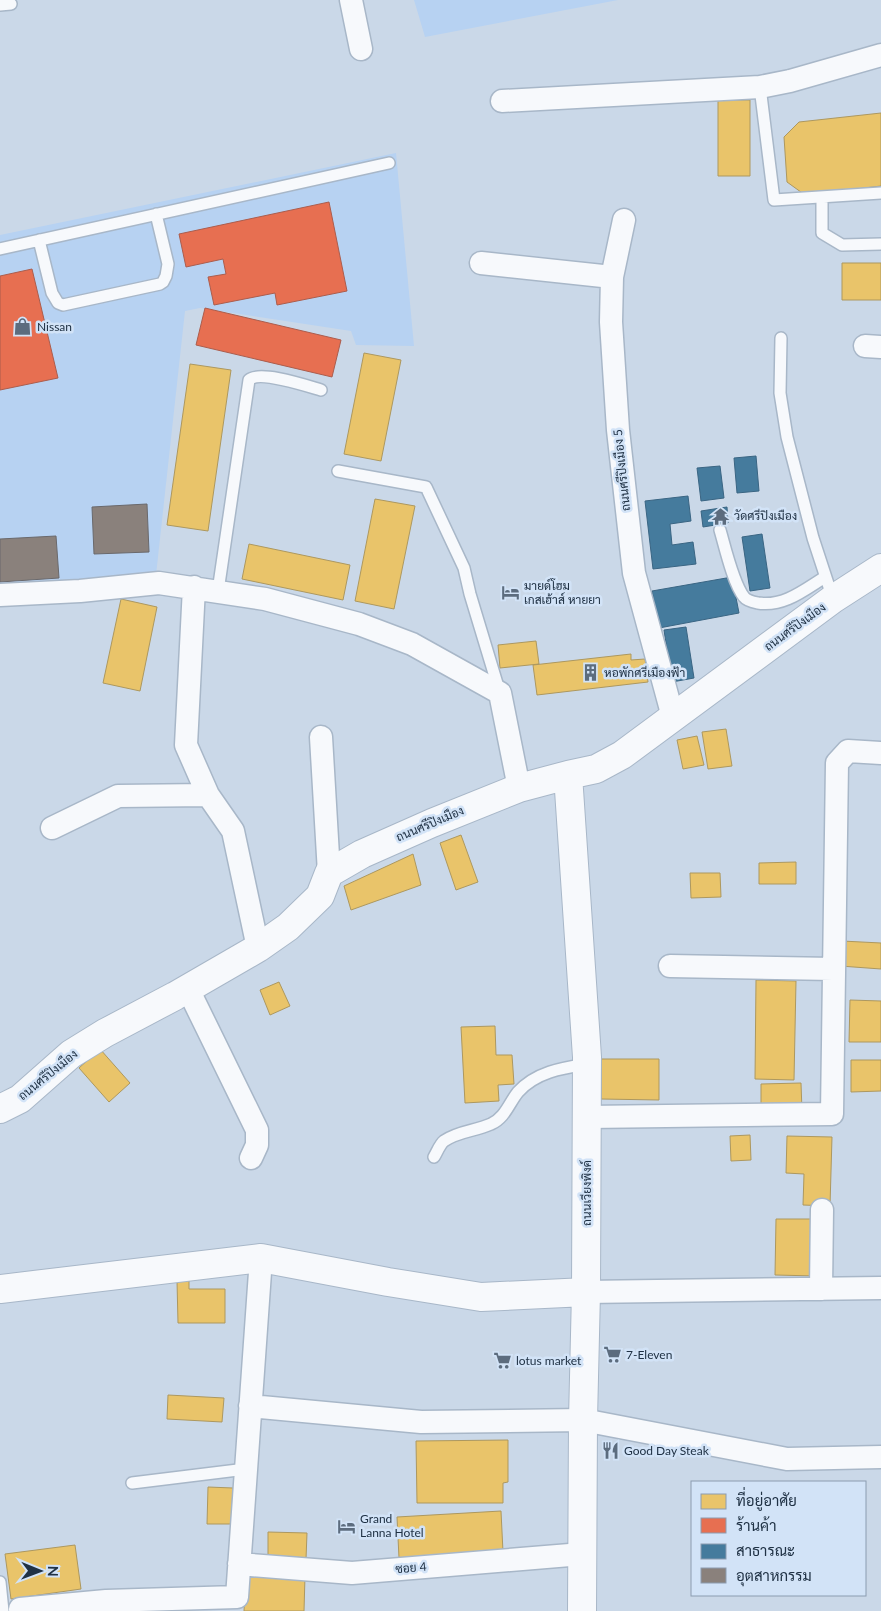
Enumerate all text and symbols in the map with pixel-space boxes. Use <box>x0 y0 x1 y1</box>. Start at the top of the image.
shop icon: Nissan <box>13 317 33 337</box>
place label: Nissan <box>37 319 72 334</box>
street label: ถนนศรีปิงเมือง 5 <box>610 428 633 512</box>
temple icon: วัดศรีปิงเมือง <box>710 506 730 526</box>
place label: วัดศรีปิงเมือง <box>734 508 797 523</box>
place label: มายด์โฮม เกสเฮ้าส์ หายยา <box>524 578 601 607</box>
hotel icon: มายด์โฮม เกสเฮ้าส์ หายยา <box>500 583 520 603</box>
street label: ถนนศรีปิงเมือง <box>761 599 828 654</box>
building icon: หอพักศรีเมืองฟ้า <box>580 663 600 683</box>
place label: หอพักศรีเมืองฟ้า <box>604 665 685 680</box>
street label: ถนนศรีปิงเมือง <box>394 803 466 845</box>
street label: ถนนศรีปิงเมือง <box>15 1046 80 1103</box>
street label: ถนนเวียงพิงค์ <box>579 1160 594 1226</box>
supermarket icon: 7-Eleven <box>602 1345 622 1365</box>
place label: 7-Eleven <box>626 1347 672 1362</box>
supermarket icon: lotus market <box>492 1351 512 1371</box>
place label: lotus market <box>516 1353 582 1368</box>
restaurant icon: Good Day Steak <box>600 1441 620 1461</box>
place label: Good Day Steak <box>624 1443 710 1458</box>
legend <box>691 1481 866 1596</box>
text: ที่อยู่อาศัย <box>736 1486 797 1511</box>
place label: Grand Lanna Hotel <box>360 1511 424 1540</box>
hotel icon: Grand Lanna Hotel <box>336 1516 356 1536</box>
text: ร้านค้า <box>736 1516 776 1534</box>
text: สาธารณะ <box>736 1541 795 1559</box>
north arrow <box>15 1546 65 1596</box>
street label: ซอย 4 <box>395 1559 427 1576</box>
text: N <box>45 1566 62 1577</box>
text: อุตสาหกรรม <box>736 1566 812 1587</box>

